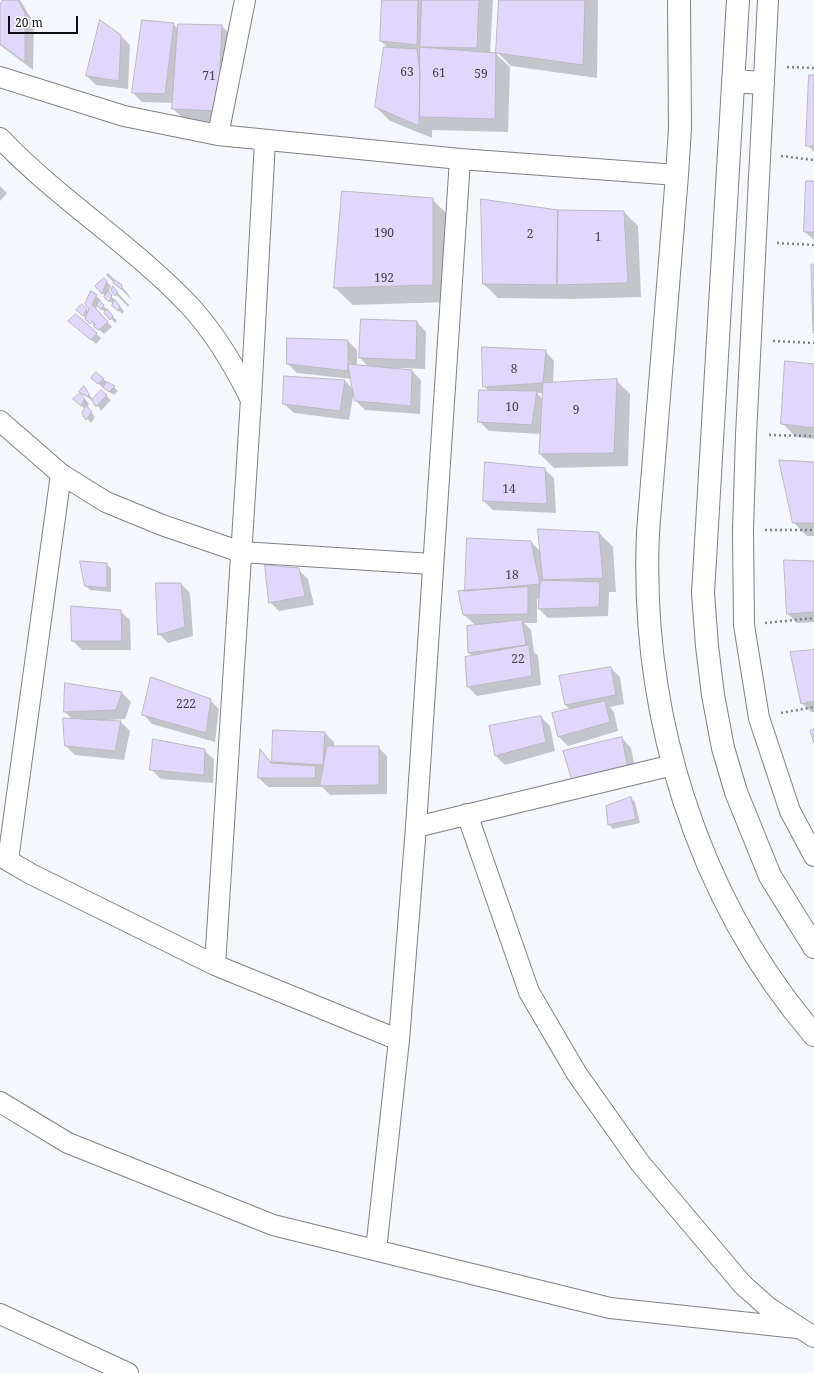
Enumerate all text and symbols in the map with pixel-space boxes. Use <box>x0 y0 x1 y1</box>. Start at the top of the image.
scale bar <box>10 8 80 34</box>
text: 20 m <box>15 14 43 31</box>
house number: 63 <box>400 66 414 80</box>
house number: 61 <box>432 67 446 81</box>
house number: 59 <box>474 68 488 82</box>
house number: 71 <box>202 70 216 84</box>
house number: 190 <box>374 227 394 241</box>
house number: 2 <box>527 228 533 242</box>
house number: 1 <box>595 231 601 245</box>
house number: 192 <box>374 272 394 286</box>
house number: 8 <box>511 363 517 377</box>
house number: 10 <box>505 401 519 415</box>
house number: 9 <box>573 404 579 418</box>
house number: 14 <box>502 483 516 497</box>
house number: 18 <box>505 569 519 583</box>
house number: 22 <box>511 653 525 667</box>
house number: 222 <box>176 698 196 712</box>

